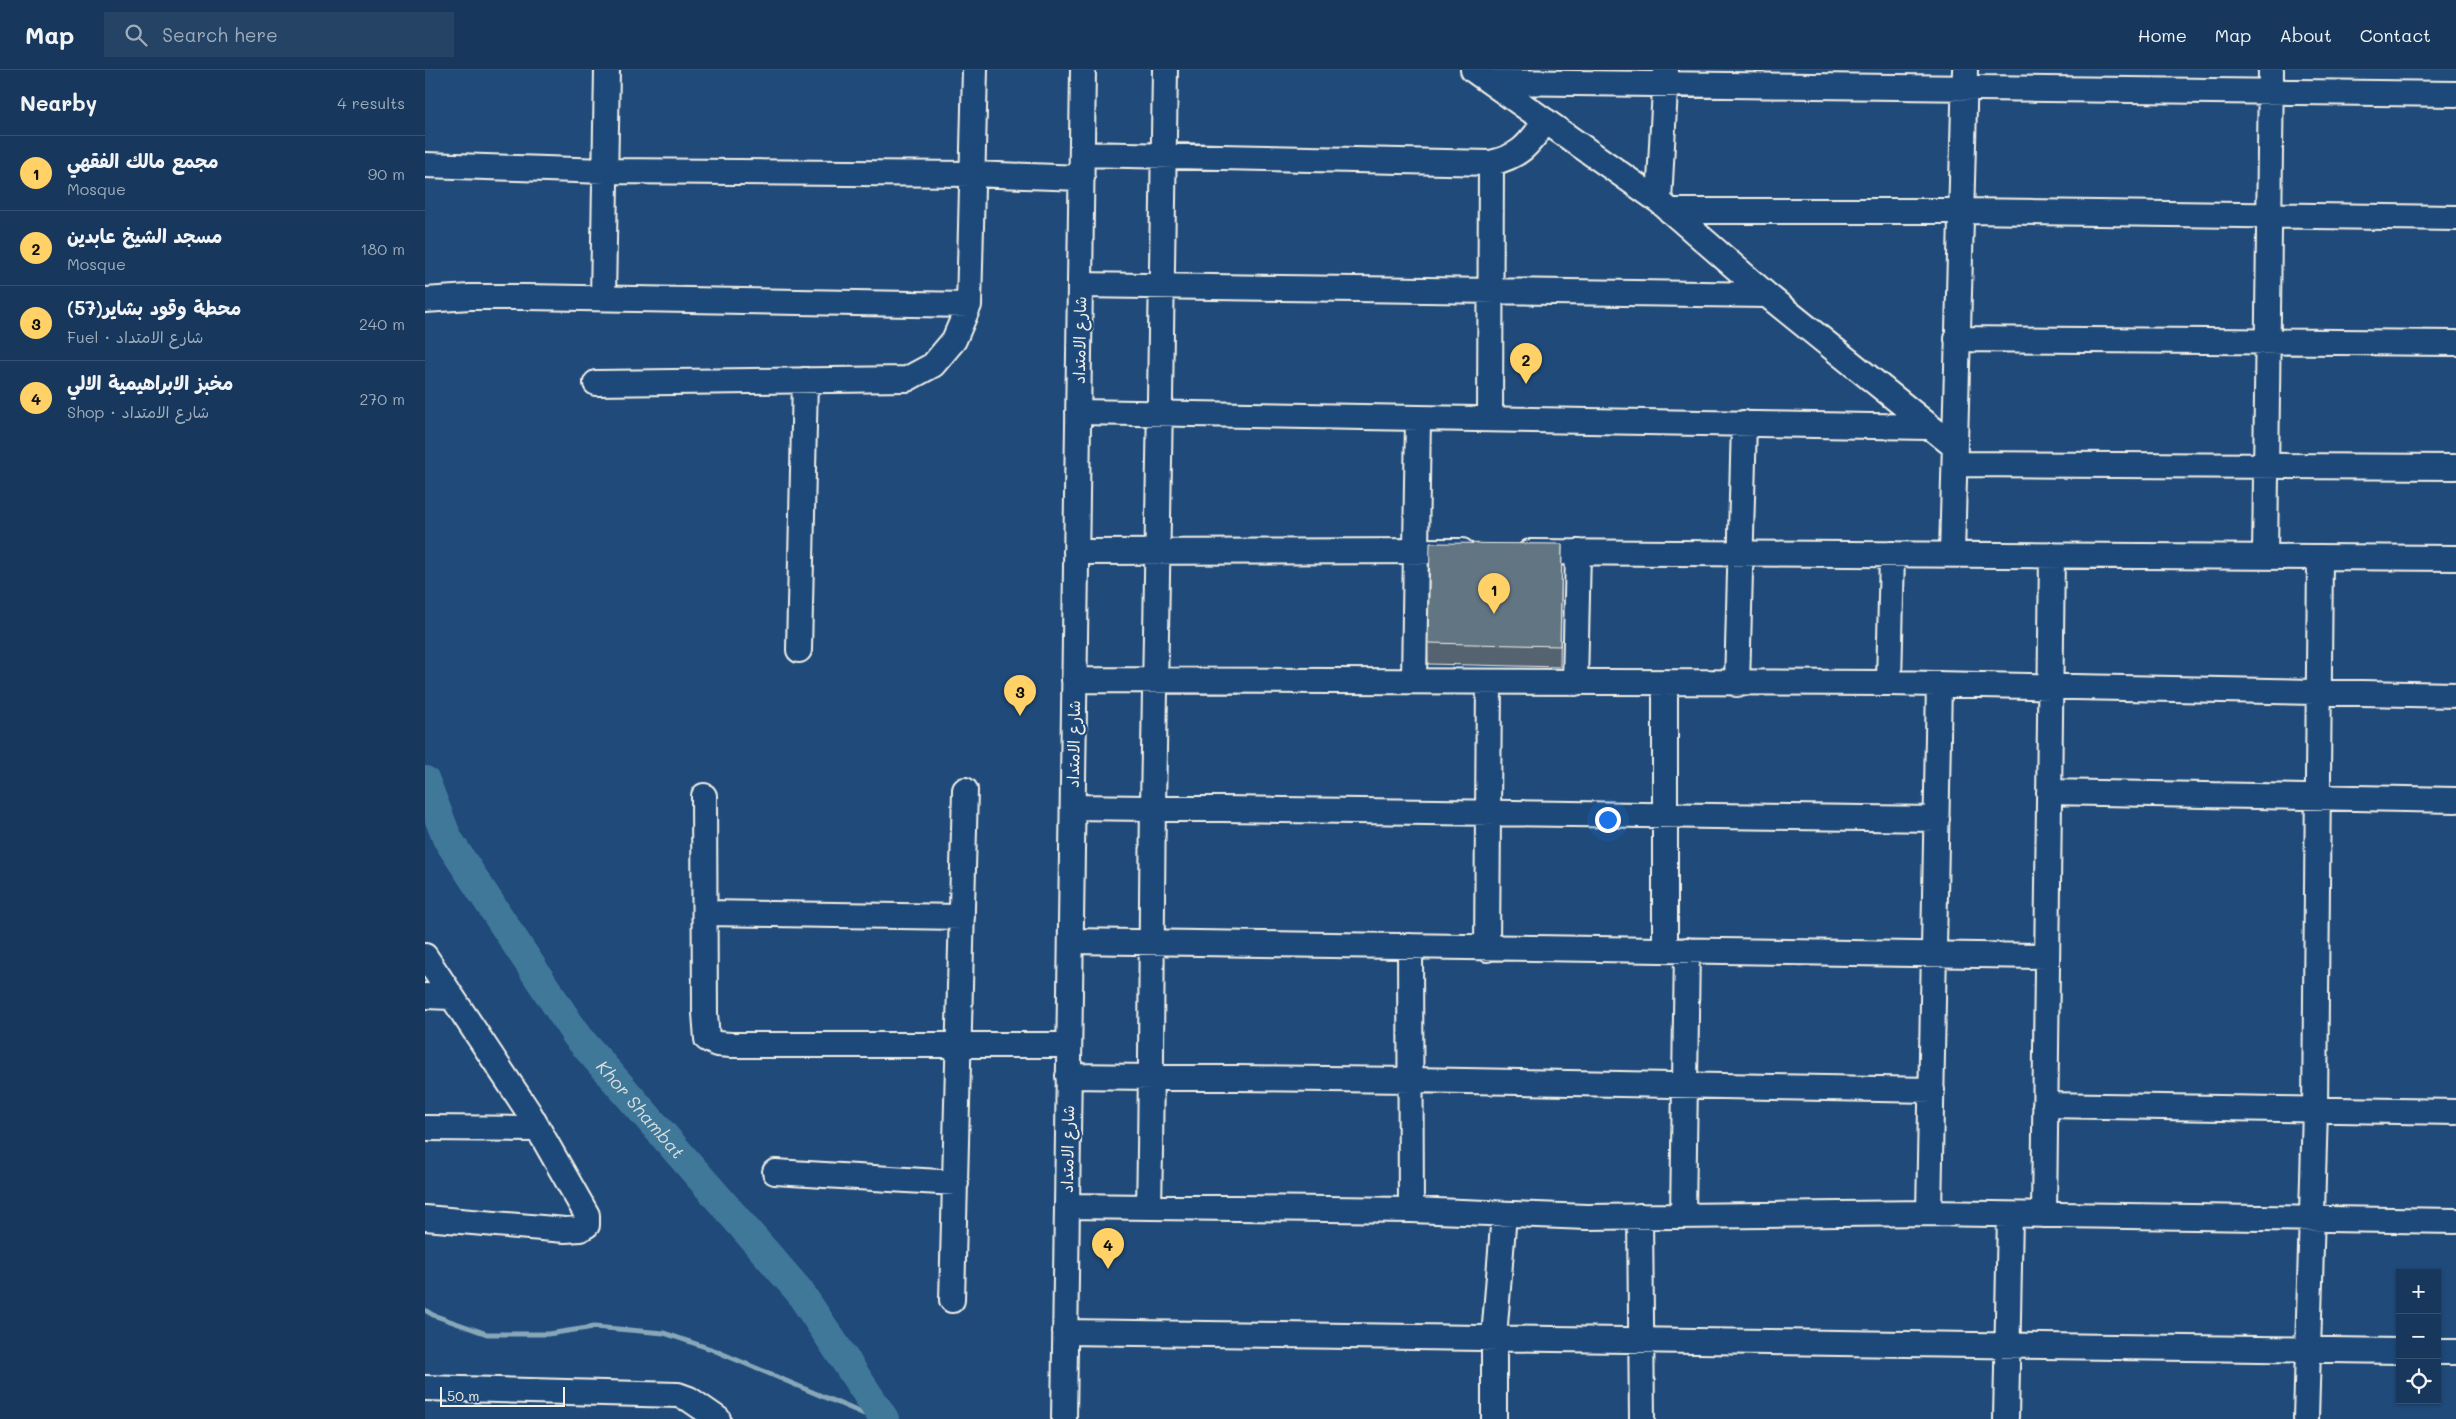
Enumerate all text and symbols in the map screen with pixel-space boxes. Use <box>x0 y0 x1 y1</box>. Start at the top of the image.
search box <box>104 12 454 57</box>
text: Map <box>25 19 74 50</box>
icon: search <box>122 21 150 49</box>
text: Search here <box>162 22 278 47</box>
text: Home <box>2138 23 2187 47</box>
text: Map <box>2215 23 2251 47</box>
text: About <box>2279 23 2332 47</box>
text: Contact <box>2360 23 2431 47</box>
text: Nearby <box>20 89 97 116</box>
text: 4 results <box>337 92 405 113</box>
text: مجمع مالك الفقهي <box>67 148 219 173</box>
text: 1 <box>32 163 40 184</box>
text: 90 m <box>368 163 405 184</box>
text: Mosque <box>67 178 126 199</box>
text: مسجد الشيخ عابدين <box>67 223 222 248</box>
text: 2 <box>32 238 40 259</box>
text: 180 m <box>360 238 405 259</box>
text: Mosque <box>67 253 126 274</box>
text: محطة وقود بشاير(57) <box>67 295 241 320</box>
street label: شارع الامتداد <box>1068 296 1092 384</box>
text: 3 <box>31 313 41 334</box>
text: 240 m <box>359 313 405 334</box>
text: Fuel · شارع الامتداد <box>67 326 204 347</box>
pin: 2 <box>1510 343 1542 384</box>
text: مخبز الابراهيمية الالي <box>67 370 233 395</box>
text: 4 <box>31 388 41 409</box>
text: 270 m <box>359 388 405 409</box>
text: Shop · شارع الامتداد <box>67 401 209 422</box>
pin: 1 <box>1478 573 1510 614</box>
pin: 3 <box>1004 675 1036 716</box>
street label: شارع الامتداد <box>1062 700 1086 788</box>
your location <box>1595 807 1621 833</box>
water label: Khor Shambat <box>591 1055 690 1163</box>
street label: شارع الامتداد <box>1056 1105 1080 1193</box>
pin: 4 <box>1092 1228 1124 1269</box>
map controls <box>2396 1269 2441 1404</box>
button: + <box>2396 1269 2441 1314</box>
button: − <box>2396 1314 2441 1359</box>
button: locate <box>2396 1359 2441 1404</box>
scale bar <box>440 1384 565 1407</box>
text: 50 m <box>447 1386 479 1405</box>

